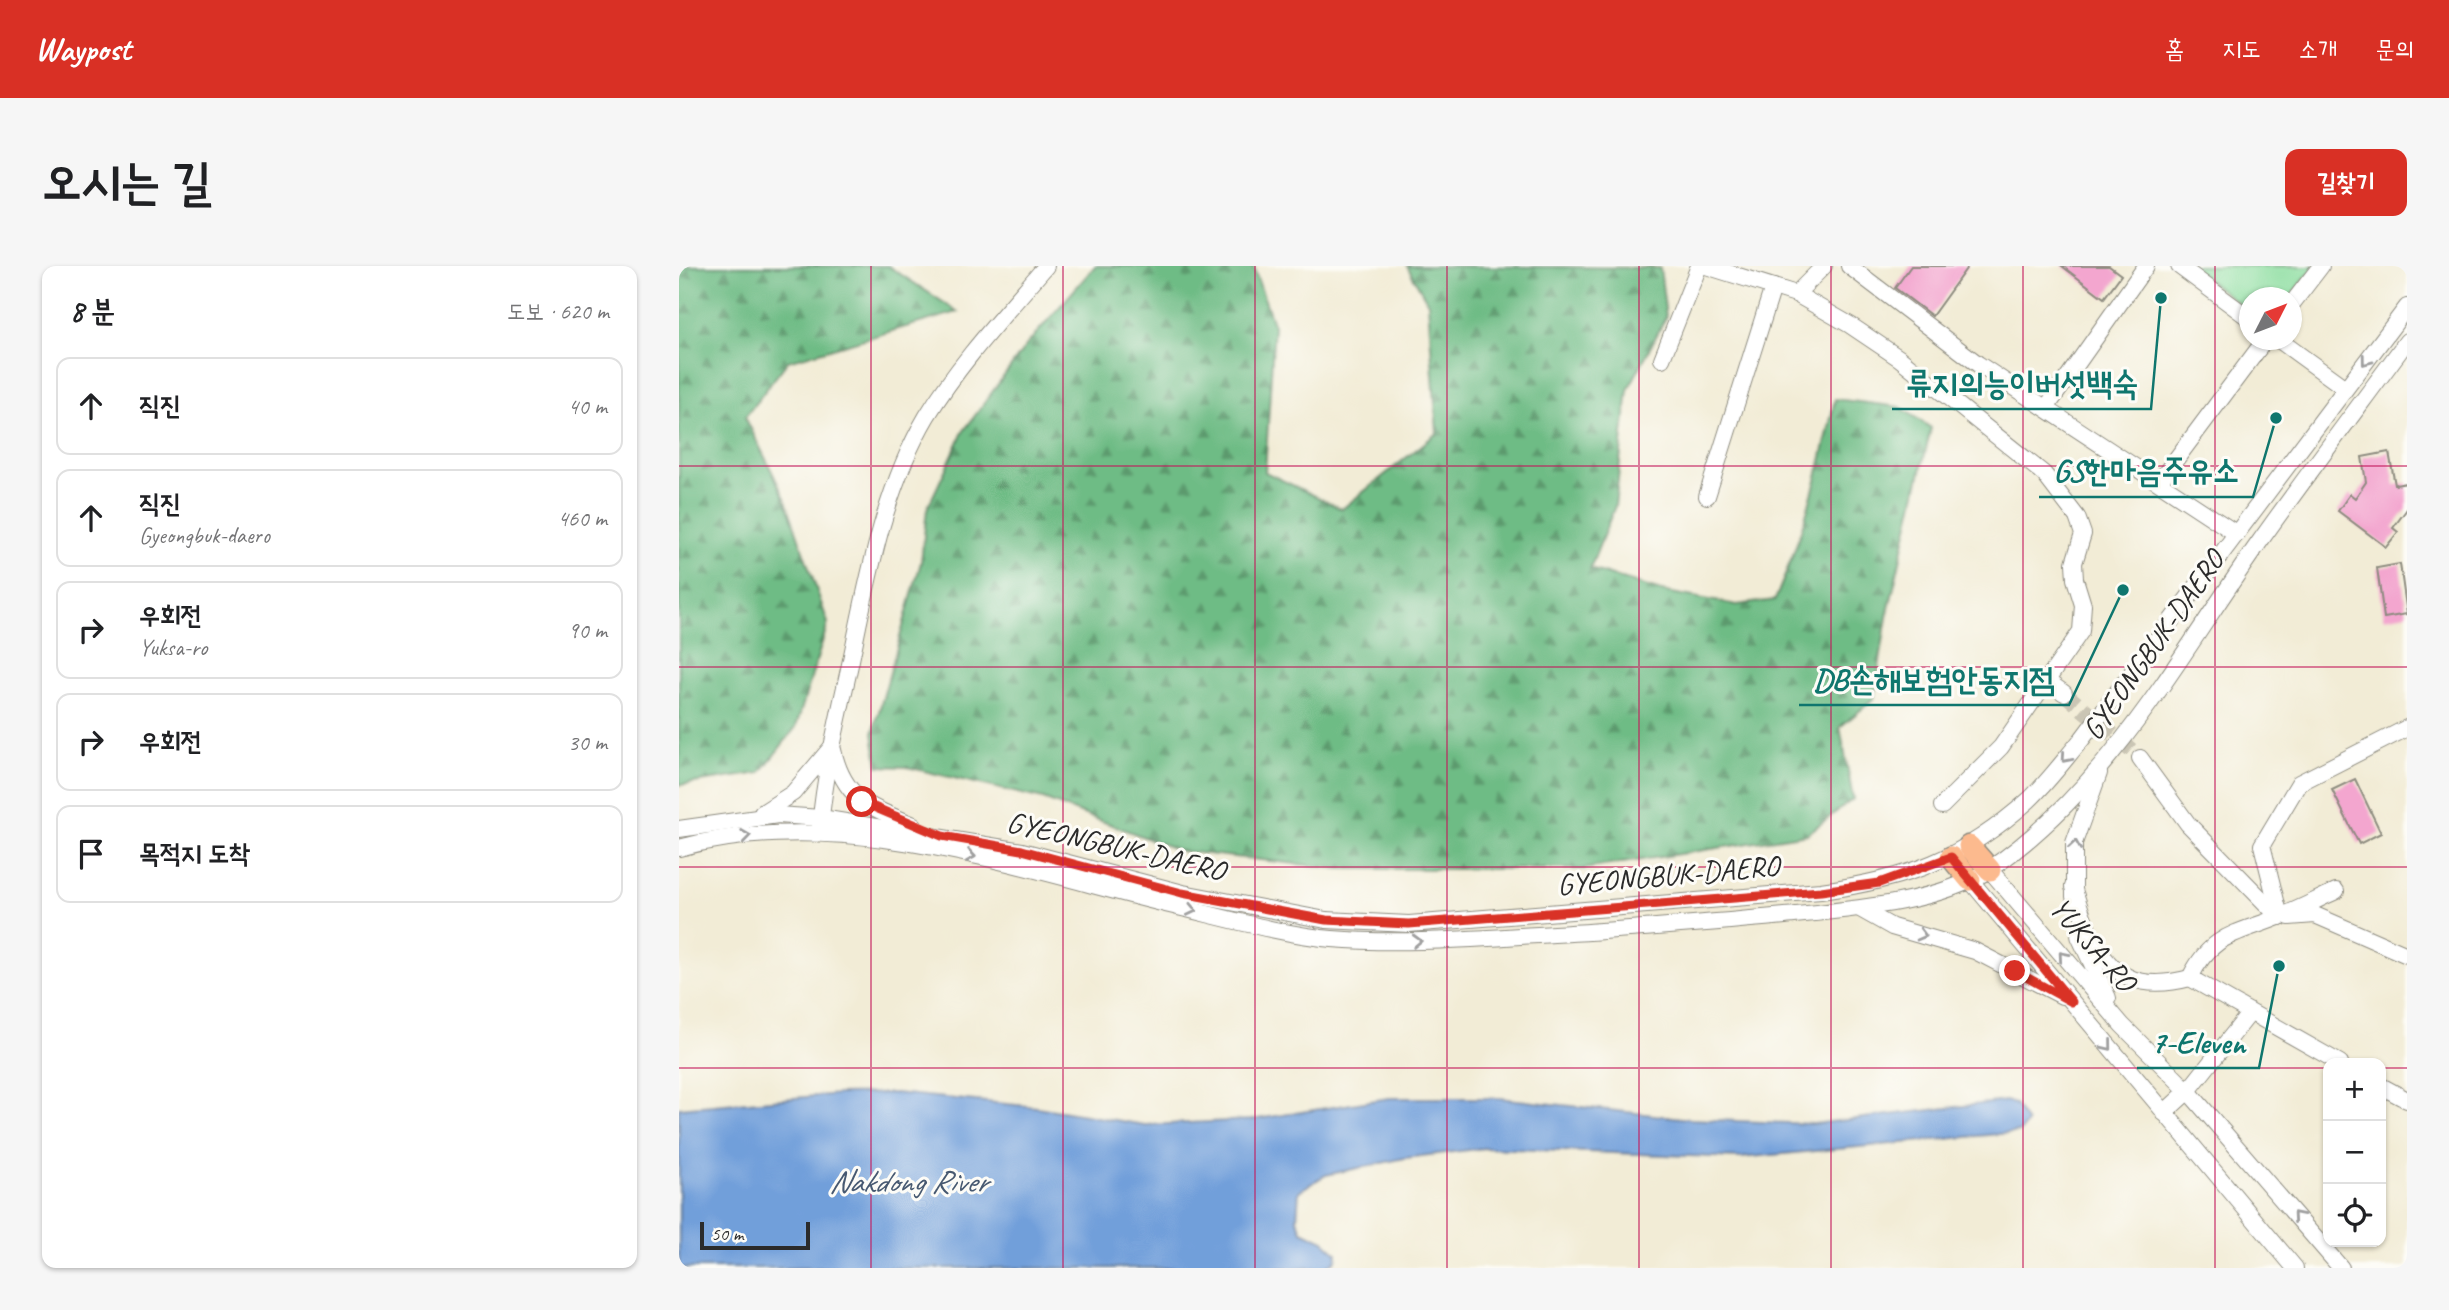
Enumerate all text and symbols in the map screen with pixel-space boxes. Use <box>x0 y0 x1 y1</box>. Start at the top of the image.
text: Waypost <box>35 28 131 70</box>
text: 홈 <box>2165 34 2184 64</box>
text: 지도 <box>2222 34 2261 64</box>
text: 소개 <box>2299 34 2337 64</box>
text: 문의 <box>2375 34 2414 64</box>
button: 길찾기 <box>2285 149 2407 216</box>
text: 오시는 길 <box>42 151 212 213</box>
north arrow <box>2239 287 2302 350</box>
text: 8 분 <box>70 292 115 330</box>
text: 도보 · 620 m <box>507 297 609 326</box>
one-way arrow <box>2361 353 2374 366</box>
callout: 류지의능이버섯백숙 <box>1892 356 2151 409</box>
text: 류지의능이버섯백숙 <box>1906 363 2138 404</box>
icon: ahead <box>72 387 110 425</box>
text: 직진 <box>139 389 181 422</box>
text: 40 m <box>568 392 607 421</box>
callout: GS한마음주유소 <box>2039 444 2253 497</box>
text: GS한마음주유소 <box>2053 450 2239 491</box>
text: 직진 <box>139 487 181 520</box>
icon: ahead <box>72 499 110 537</box>
text: 460 m <box>558 504 607 533</box>
text: Gyeongbuk-daero <box>139 521 270 550</box>
street label: GYEONGBUK-DAERO <box>2074 540 2234 747</box>
text: 우회전 <box>139 599 202 632</box>
icon: right <box>72 611 110 649</box>
text: 90 m <box>568 616 607 645</box>
text: Yuksa-ro <box>139 633 207 662</box>
callout: DB손해보험안동지점 <box>1799 652 2069 705</box>
text: DB손해보험안동지점 <box>1813 659 2055 700</box>
icon: right <box>72 723 110 761</box>
text: 우회전 <box>139 725 202 758</box>
text: 30 m <box>568 728 607 757</box>
one-way arrow <box>2062 749 2074 762</box>
route start <box>846 786 877 817</box>
street label: GYEONGBUK-DAERO <box>1003 802 1232 890</box>
one-way arrow <box>740 829 752 844</box>
icon: arrive <box>72 835 110 873</box>
text: 목적지 도착 <box>139 837 250 870</box>
one-way arrow <box>2067 839 2082 851</box>
street label: GYEONGBUK-DAERO <box>1555 846 1784 904</box>
one-way arrow <box>965 848 977 863</box>
street label: YUKSA-RO <box>2042 889 2146 1001</box>
one-way arrow <box>1186 901 1198 916</box>
one-way arrow <box>1916 927 1928 941</box>
one-way arrow <box>1411 933 1422 948</box>
one-way arrow <box>2059 951 2071 964</box>
route end <box>1999 955 2030 986</box>
callout: 7-Eleven <box>2137 1015 2259 1068</box>
text: 7-Eleven <box>2151 1022 2247 1063</box>
one-way arrow <box>2100 1037 2112 1050</box>
map controls <box>2323 1058 2386 1247</box>
button: + <box>2323 1058 2386 1121</box>
button: − <box>2323 1121 2386 1184</box>
water label: Nakdong River <box>829 1161 992 1202</box>
button: locate <box>2323 1184 2386 1247</box>
one-way arrow <box>2293 1212 2305 1225</box>
scale bar <box>700 1219 810 1251</box>
text: 50 m <box>711 1222 743 1246</box>

